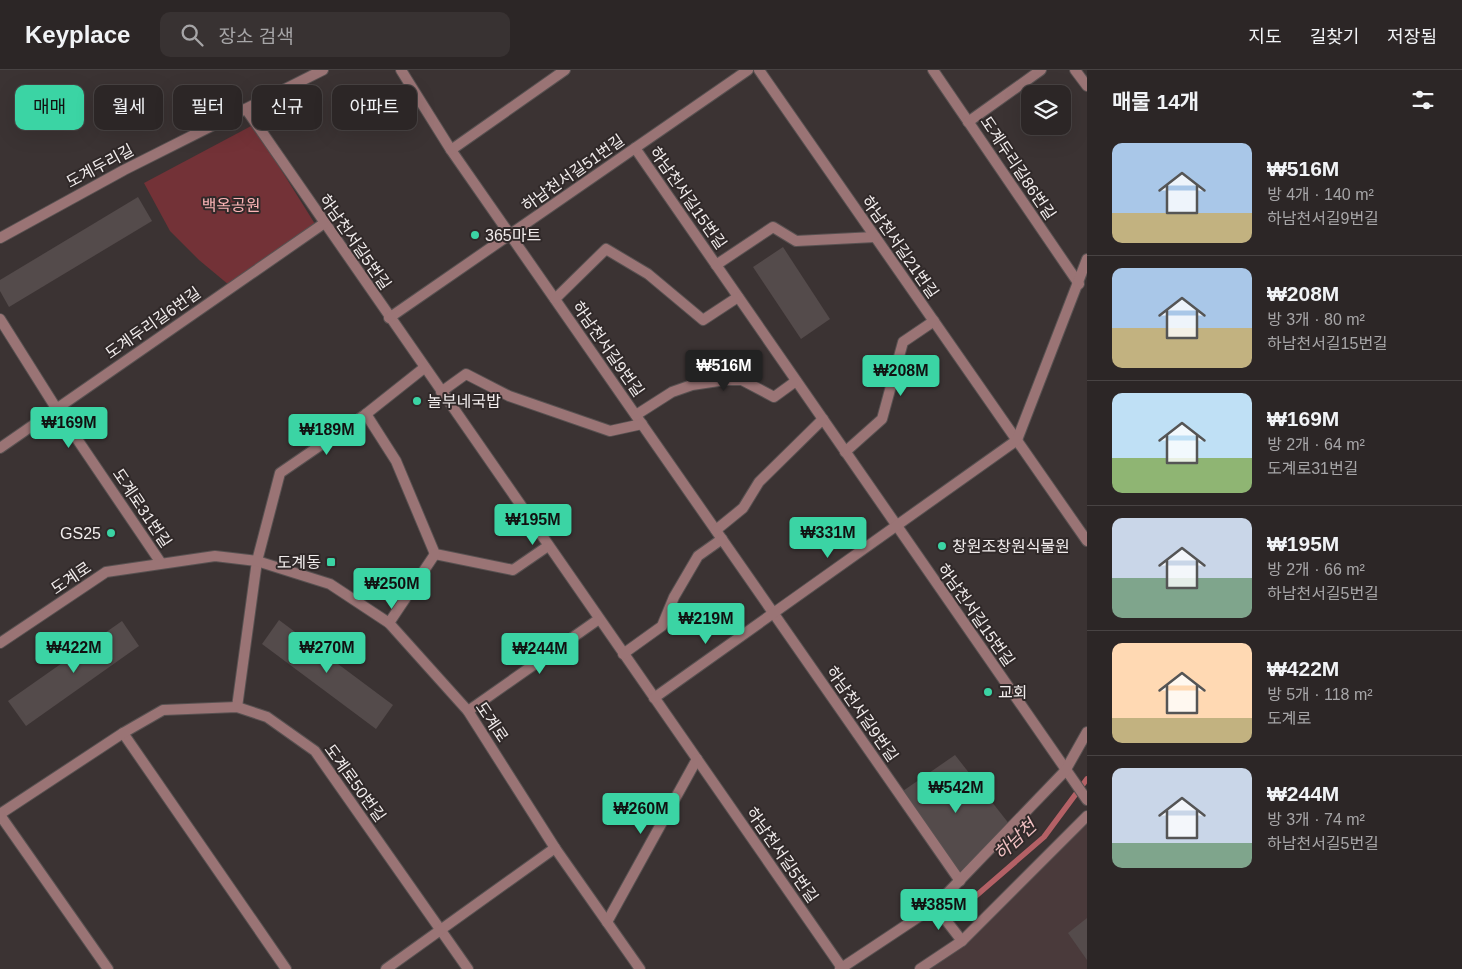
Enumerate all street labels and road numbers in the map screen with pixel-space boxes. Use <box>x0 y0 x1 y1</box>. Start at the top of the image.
street label: 도계두리길86번길 <box>977 113 1059 223</box>
street label: 하남천서길51번길 <box>519 131 627 215</box>
street label: 도계두리길 <box>64 141 136 191</box>
street label: 하남천서길15번길 <box>646 144 730 252</box>
street label: 하남천서길5번길 <box>316 191 394 293</box>
street label: 하남천서길21번길 <box>858 193 942 301</box>
street label: 도계두리길6번길 <box>102 284 204 362</box>
street label: 하남천서길9번길 <box>569 298 647 400</box>
street label: 도계로31번길 <box>109 465 175 551</box>
street label: 도계로 <box>48 558 94 597</box>
street label: 하남천서길15번길 <box>934 561 1018 669</box>
street label: 하남천서길9번길 <box>823 663 901 765</box>
street label: 도계로 <box>473 699 512 745</box>
street label: 도계로50번길 <box>321 741 389 825</box>
street label: 하남천서길5번길 <box>743 804 821 906</box>

